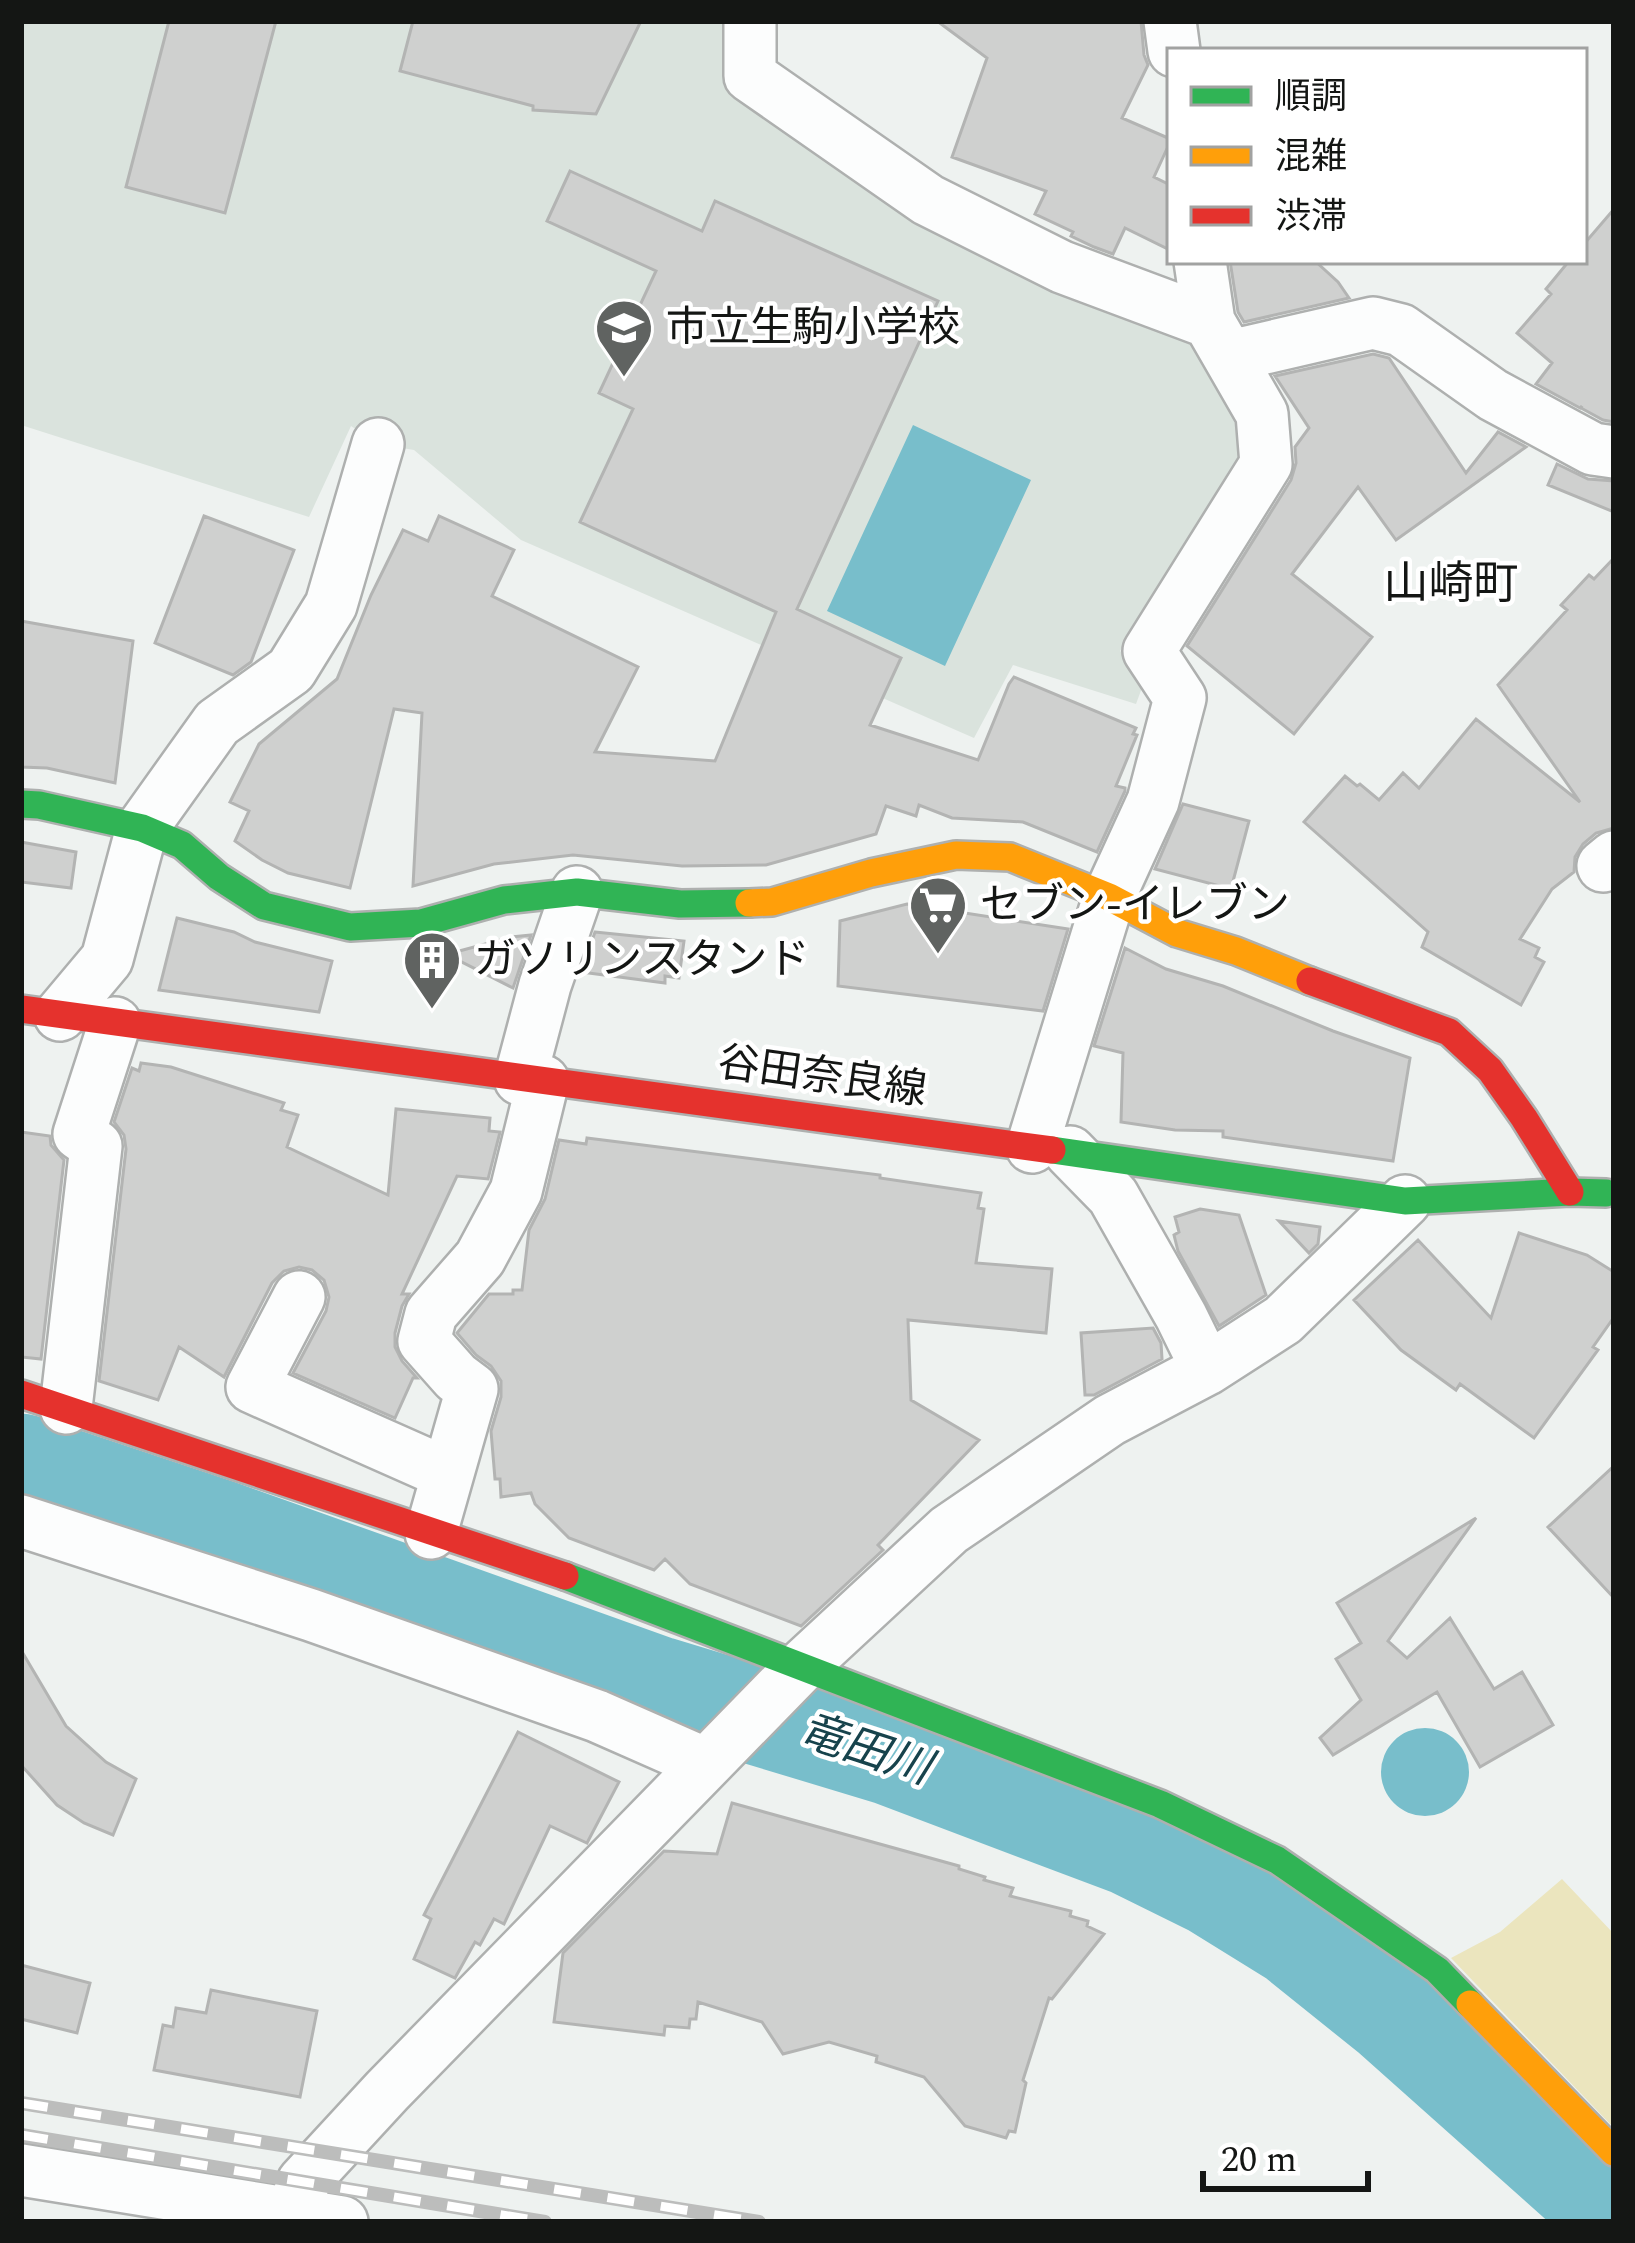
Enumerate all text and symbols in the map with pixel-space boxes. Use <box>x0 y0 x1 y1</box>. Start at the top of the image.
legend <box>1167 48 1587 264</box>
text: 順調 <box>1275 70 1347 125</box>
text: 混雑 <box>1275 130 1347 185</box>
text: 渋滞 <box>1275 190 1347 245</box>
school or university icon: 市立生駒小学校 <box>593 297 655 379</box>
place label: 市立生駒小学校 <box>666 297 960 360</box>
district label: 山崎町 <box>1383 550 1519 619</box>
supermarket icon: セブン-イレブン <box>907 874 969 956</box>
place label: セブン-イレブン <box>980 874 1290 937</box>
building icon: ガソリンスタンド <box>401 929 463 1011</box>
place label: ガソリンスタンド <box>474 929 809 992</box>
street label: 谷田奈良線 <box>714 1031 930 1123</box>
water label: 竜田川 <box>790 1696 944 1805</box>
scale bar <box>1203 2117 1368 2191</box>
text: 20 m <box>1221 2133 1297 2188</box>

